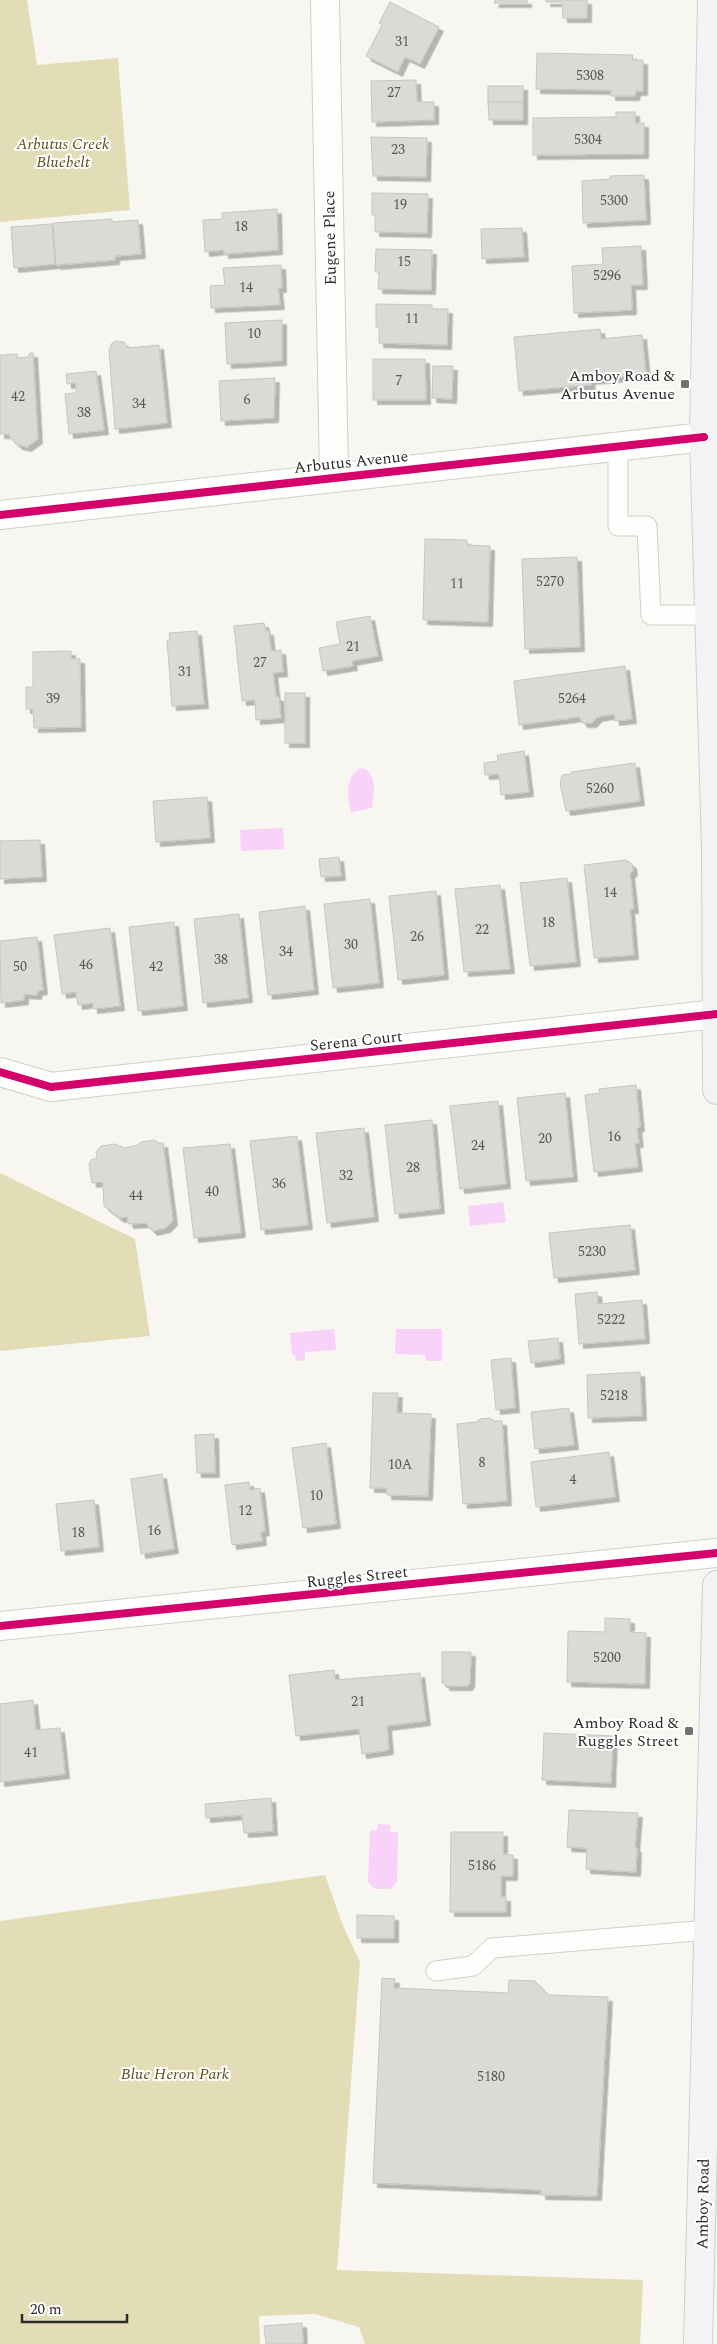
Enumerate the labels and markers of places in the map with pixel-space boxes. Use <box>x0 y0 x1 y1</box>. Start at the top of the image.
place label: Amboy Road & Arbutus Avenue <box>560 364 676 406</box>
marker: Amboy Road & Arbutus Avenue <box>679 378 691 390</box>
place label: Amboy Road & Ruggles Street <box>573 1711 680 1753</box>
marker: Amboy Road & Ruggles Street <box>683 1725 695 1737</box>

